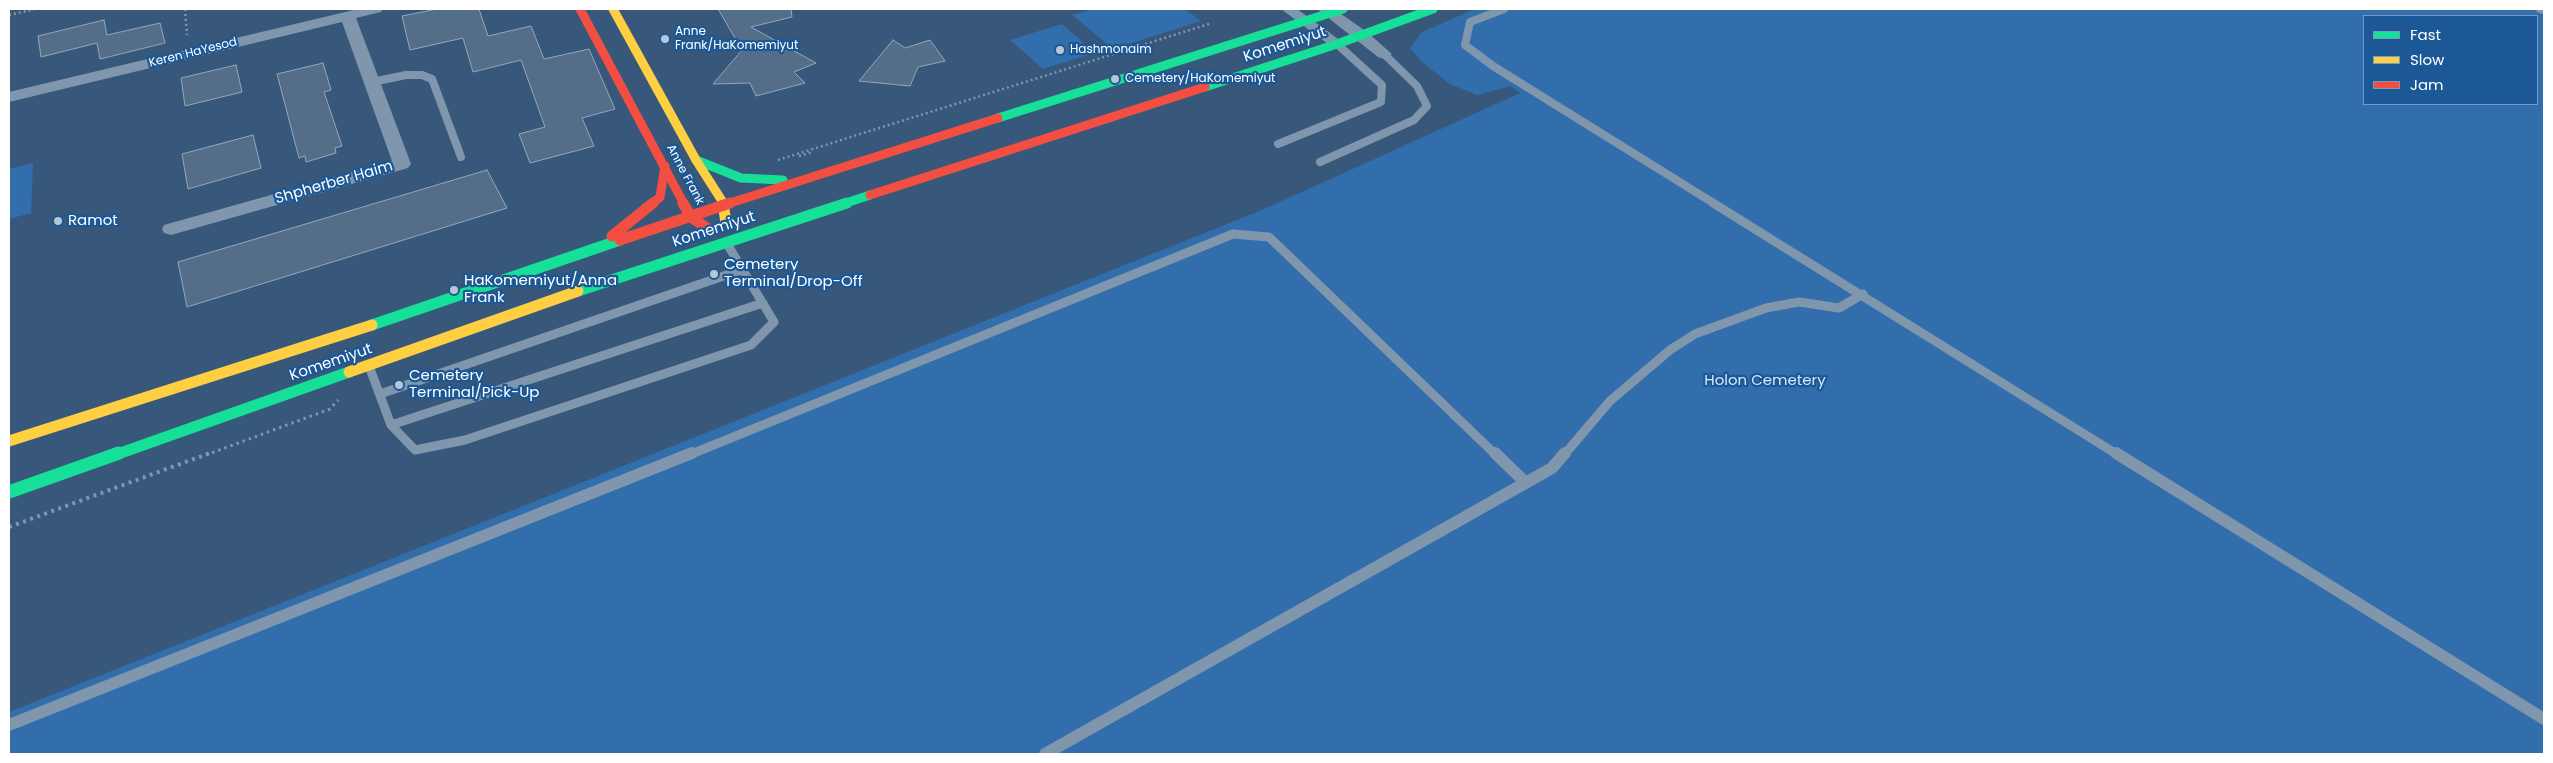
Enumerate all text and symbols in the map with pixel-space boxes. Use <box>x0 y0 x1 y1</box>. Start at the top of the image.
legend <box>2363 15 2538 105</box>
street label: Komemiyut <box>1241 23 1329 67</box>
text: Fast <box>2410 24 2441 45</box>
place label: Anne Frank/HaKomemiyut <box>675 25 798 53</box>
marker: Anne Frank/HaKomemiyut <box>659 33 671 45</box>
street label: Keren HaYesod <box>147 35 239 71</box>
place label: Hashmonaim <box>1070 43 1152 57</box>
marker: Hashmonaim <box>1054 44 1066 56</box>
text: Slow <box>2410 49 2444 70</box>
place label: Cemetery/HaKomemiyut <box>1125 72 1275 86</box>
marker: Cemetery/HaKomemiyut <box>1109 73 1121 85</box>
text: Jam <box>2410 74 2444 95</box>
street label: Anne Frank <box>663 142 707 208</box>
street label: Shpherber Haim <box>273 158 395 208</box>
street label: Komemiyut <box>670 208 758 252</box>
place label: Ramot <box>68 212 118 230</box>
marker: Ramot <box>52 215 64 227</box>
place label: Cemetery Terminal/Drop-Off <box>724 256 863 291</box>
marker: Cemetery Terminal/Drop-Off <box>708 268 720 280</box>
place label: HaKomemiyut/Anna Frank <box>464 272 617 307</box>
marker: HaKomemiyut/Anna Frank <box>448 284 460 296</box>
street label: Komemiyut <box>287 340 375 386</box>
place label: Cemetery Terminal/Pick-Up <box>409 367 539 402</box>
park label: Holon Cemetery <box>1704 372 1826 390</box>
marker: Cemetery Terminal/Pick-Up <box>393 379 405 391</box>

